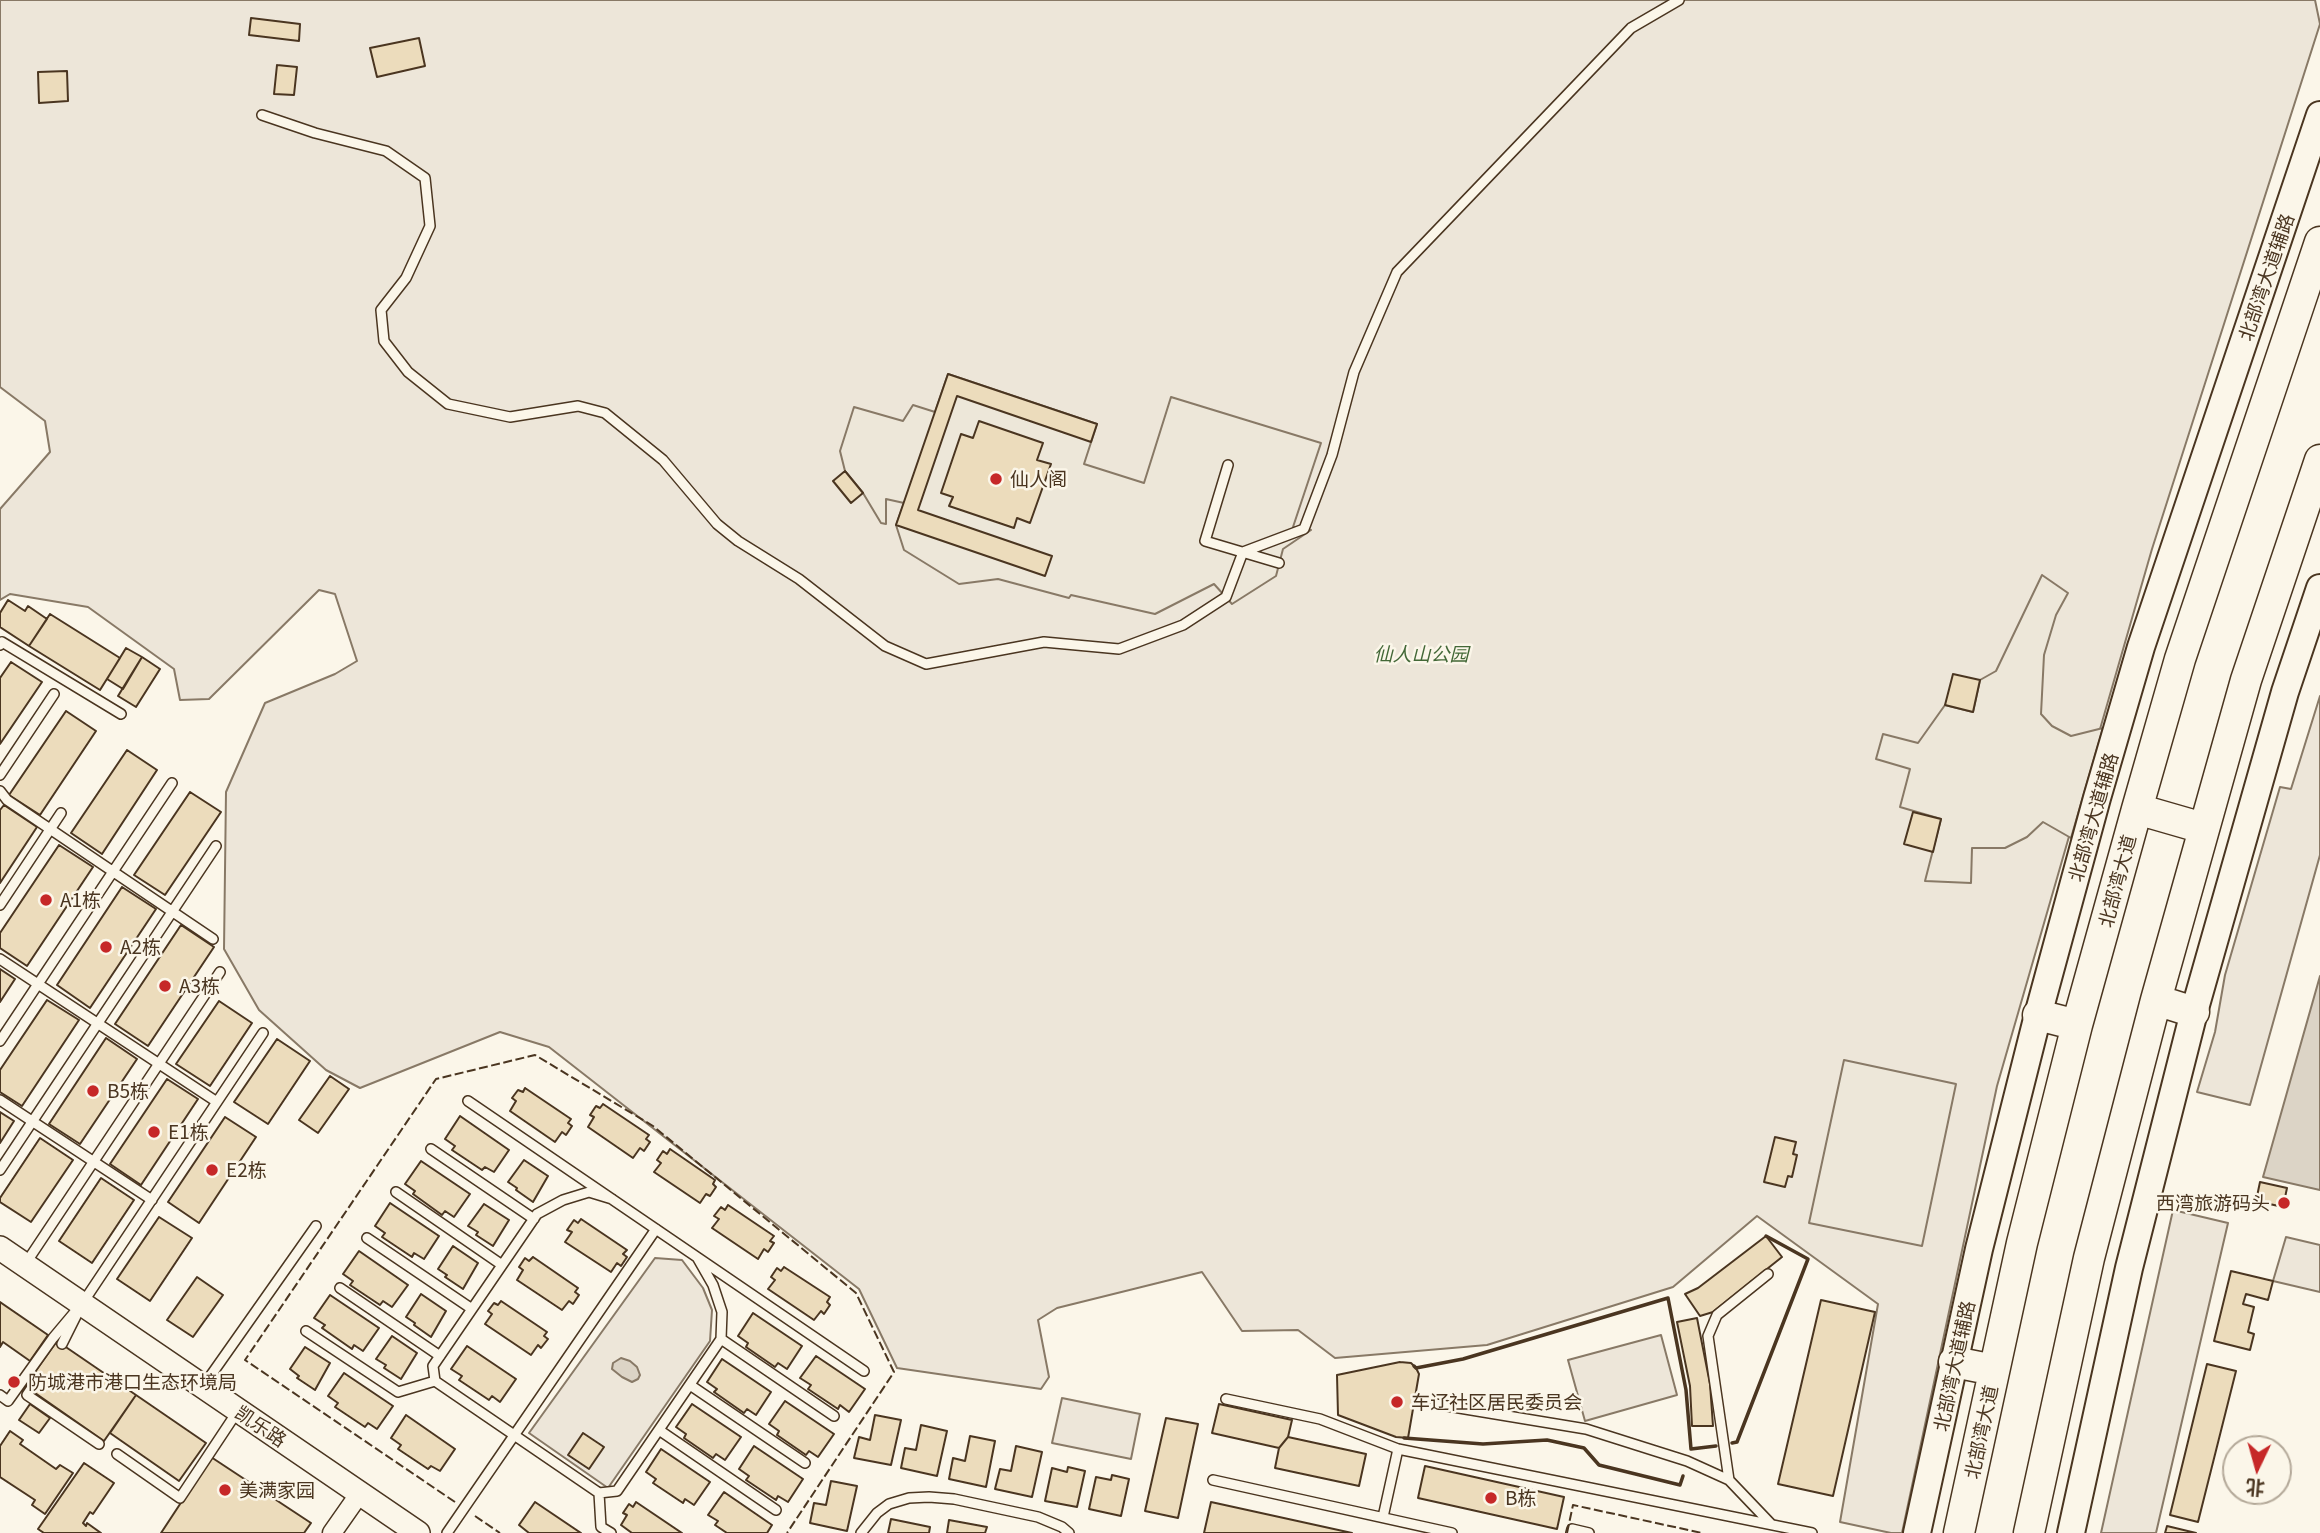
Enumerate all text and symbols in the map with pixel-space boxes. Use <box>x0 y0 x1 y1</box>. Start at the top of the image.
street label: 北部湾大道辅路 <box>2234 210 2298 344</box>
place label: 仙人阁 <box>1010 468 1067 490</box>
marker: 仙人阁 <box>988 471 1004 487</box>
park label: 仙人山公园 <box>1374 643 1468 665</box>
street label: 北部湾大道辅路 <box>2064 750 2122 884</box>
street label: 北部湾大道 <box>2094 832 2140 930</box>
place label: A1栋 <box>60 889 101 911</box>
marker: A1栋 <box>38 892 54 908</box>
place label: A2栋 <box>120 936 161 958</box>
marker: A2栋 <box>98 939 114 955</box>
place label: A3栋 <box>179 975 220 997</box>
marker: A3栋 <box>157 978 173 994</box>
place label: B5栋 <box>107 1080 149 1102</box>
marker: B5栋 <box>85 1083 101 1099</box>
place label: E1栋 <box>168 1121 209 1143</box>
marker: E1栋 <box>146 1124 162 1140</box>
place label: E2栋 <box>226 1159 267 1181</box>
marker: E2栋 <box>204 1162 220 1178</box>
place label: 西湾旅游码头 <box>2156 1192 2270 1214</box>
marker: 西湾旅游码头 <box>2276 1195 2292 1211</box>
street label: 北部湾大道辅路 <box>1929 1299 1979 1433</box>
place label: 防城港市港口生态环境局 <box>28 1371 237 1393</box>
marker: 防城港市港口生态环境局 <box>6 1374 22 1390</box>
street label: 北部湾大道 <box>1960 1383 2002 1481</box>
place label: 车辽社区居民委员会 <box>1411 1391 1582 1413</box>
marker: 车辽社区居民委员会 <box>1389 1394 1405 1410</box>
street label: 凯乐路 <box>231 1401 291 1451</box>
north arrow <box>2222 1435 2292 1505</box>
text: 北 <box>2245 1475 2266 1504</box>
place label: 美满家园 <box>239 1479 315 1501</box>
marker: 美满家园 <box>217 1482 233 1498</box>
place label: B栋 <box>1505 1487 1536 1509</box>
marker: B栋 <box>1483 1490 1499 1506</box>

